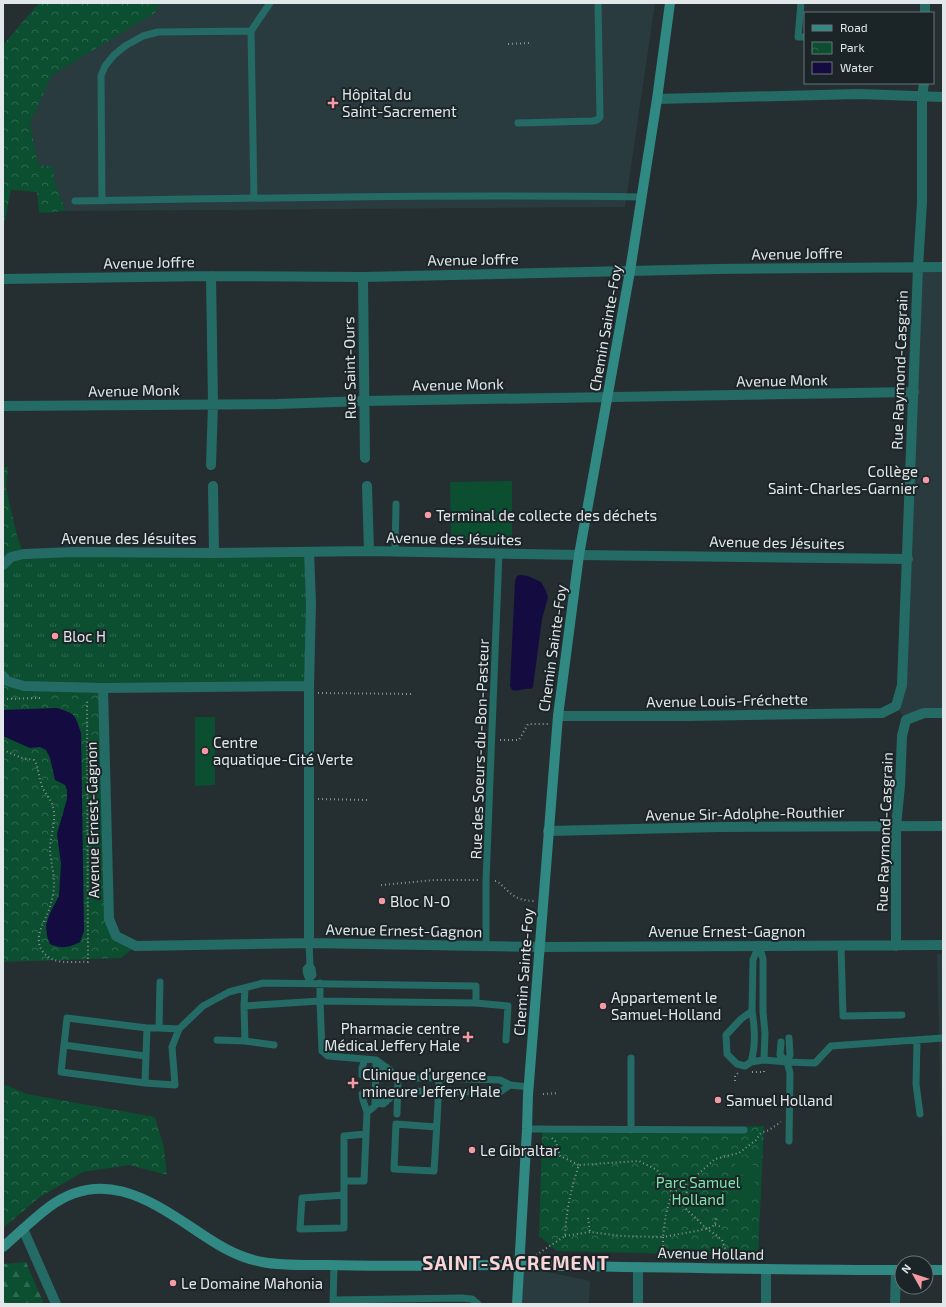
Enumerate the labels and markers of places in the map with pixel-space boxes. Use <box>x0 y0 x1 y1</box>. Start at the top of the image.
place label: Hôpital du Saint-Sacrement <box>342 85 457 120</box>
marker: Hôpital du Saint-Sacrement <box>327 97 339 109</box>
place label: Collège Saint-Charles-Garnier <box>768 462 918 497</box>
marker: Collège Saint-Charles-Garnier <box>921 475 931 485</box>
place label: Terminal de collecte des déchets <box>436 506 657 524</box>
marker: Terminal de collecte des déchets <box>423 510 433 520</box>
place label: Bloc H <box>63 627 106 645</box>
marker: Bloc H <box>50 631 60 641</box>
place label: Centre aquatique-Cité Verte <box>213 733 353 768</box>
marker: Centre aquatique-Cité Verte <box>200 746 210 756</box>
place label: Bloc N-O <box>390 892 450 910</box>
marker: Bloc N-O <box>377 896 387 906</box>
place label: Appartement le Samuel-Holland <box>611 988 721 1023</box>
marker: Appartement le Samuel-Holland <box>598 1001 608 1011</box>
place label: Pharmacie centre Médical Jeffery Hale <box>324 1019 460 1054</box>
marker: Pharmacie centre Médical Jeffery Hale <box>463 1032 473 1042</box>
place label: Clinique d’urgence mineure Jeffery Hale <box>362 1065 501 1100</box>
marker: Clinique d’urgence mineure Jeffery Hale <box>347 1077 359 1089</box>
place label: Samuel Holland <box>726 1091 833 1109</box>
marker: Samuel Holland <box>713 1095 723 1105</box>
place label: Le Gibraltar <box>480 1141 559 1159</box>
marker: Le Gibraltar <box>467 1145 477 1155</box>
place label: Le Domaine Mahonia <box>181 1274 323 1292</box>
marker: Le Domaine Mahonia <box>168 1278 178 1288</box>

